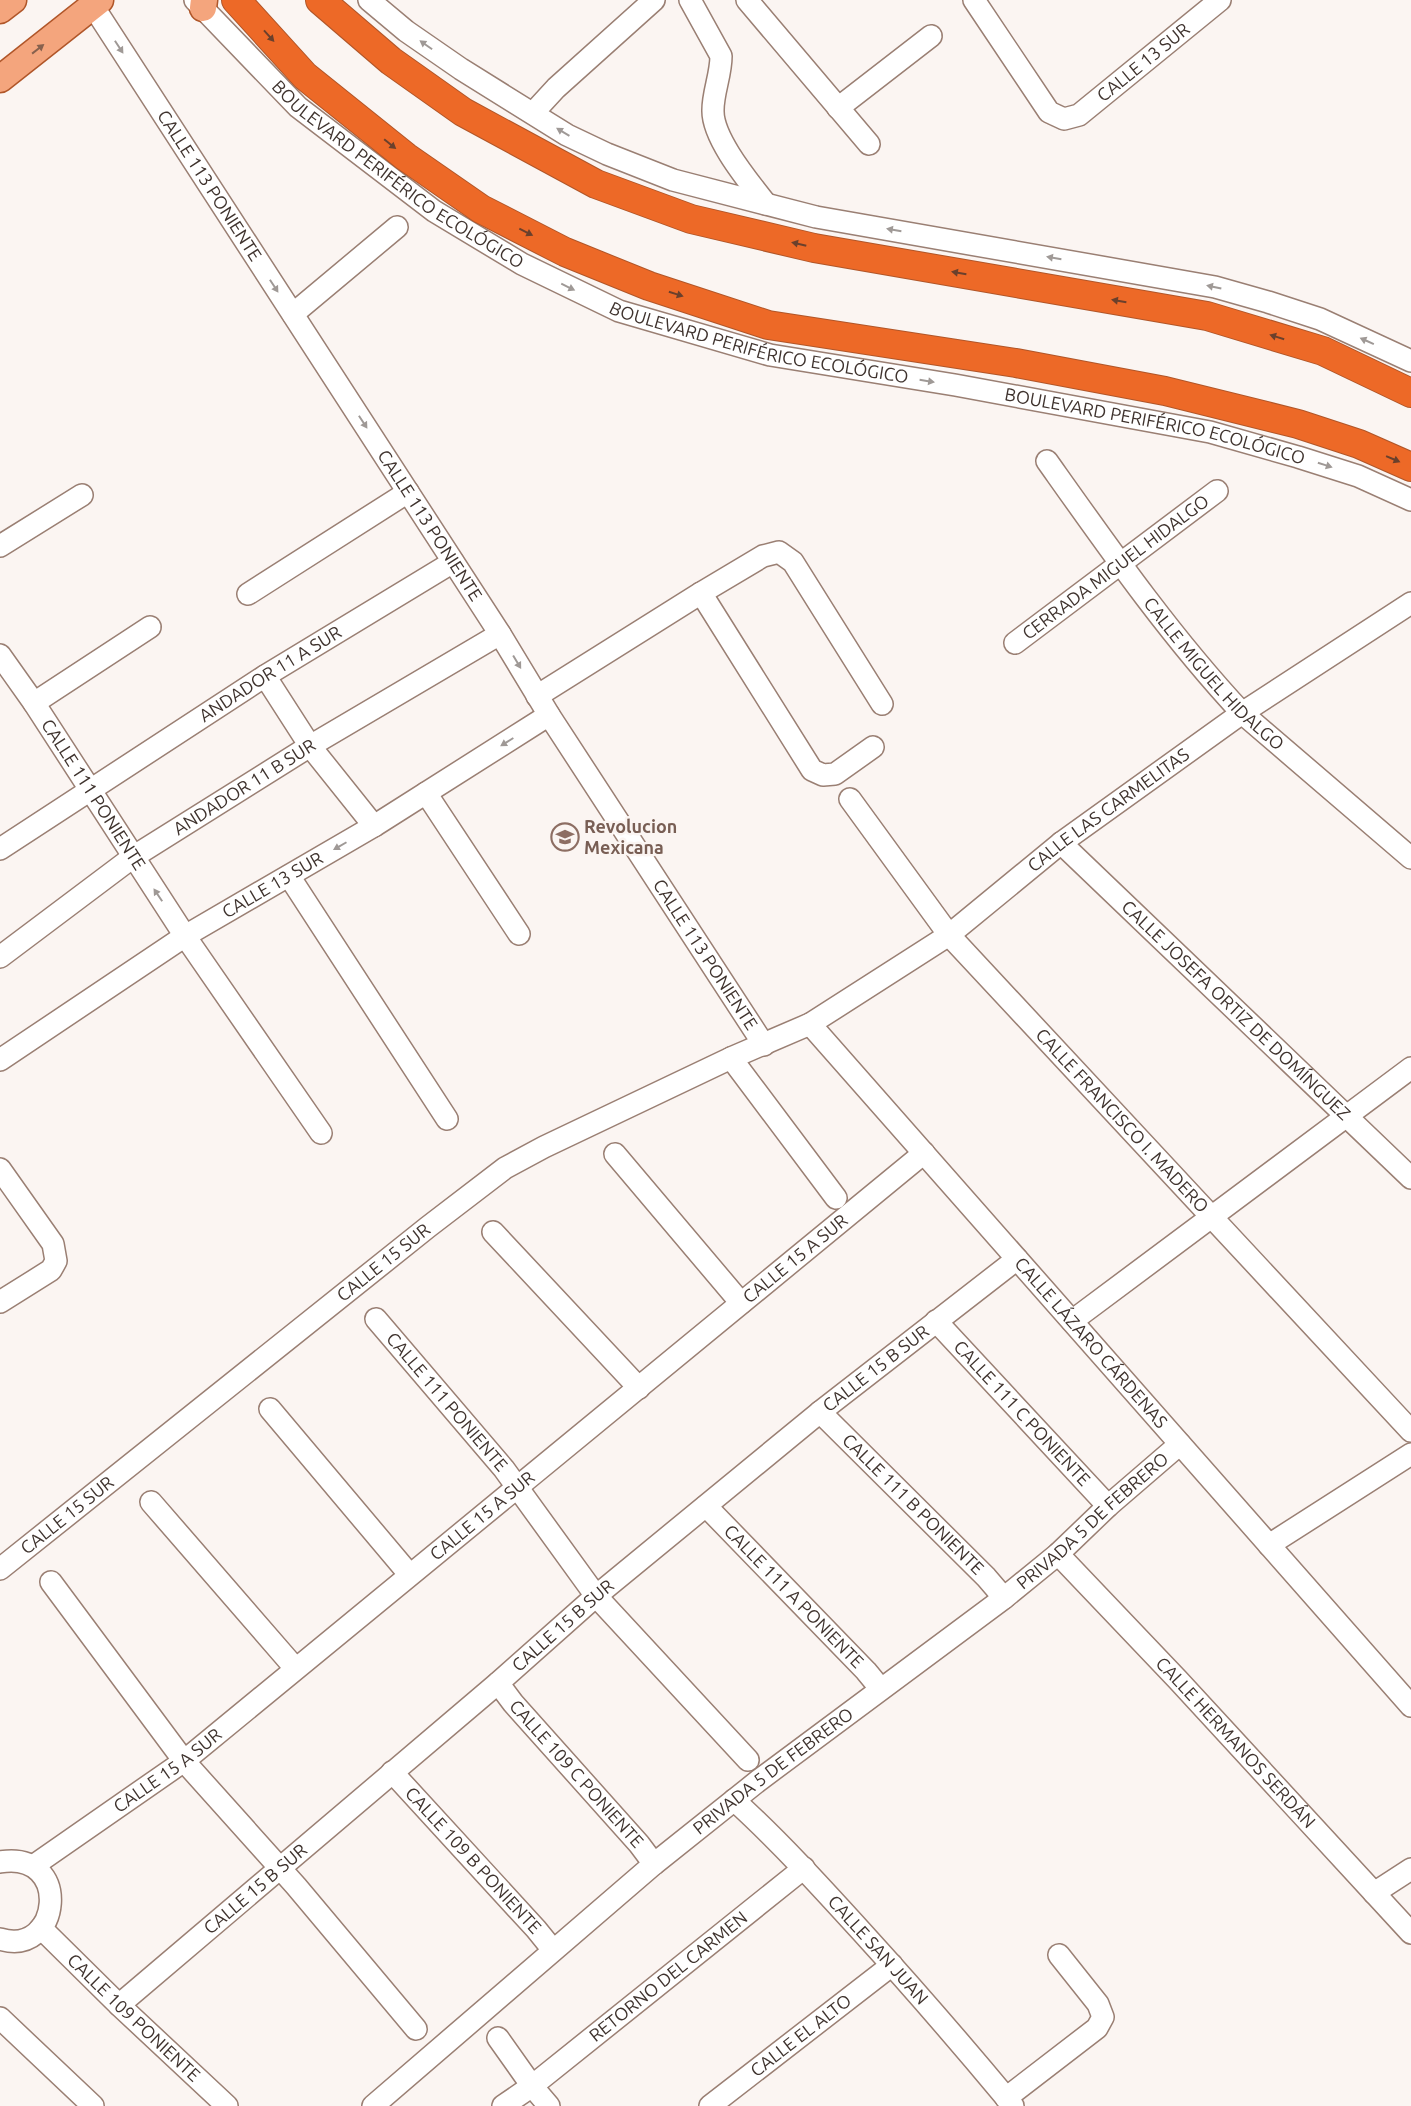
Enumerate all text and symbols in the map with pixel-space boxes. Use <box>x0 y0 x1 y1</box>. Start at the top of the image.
street label: CALLE 13 SUR <box>1093 18 1193 105</box>
one-way arrow <box>263 30 275 42</box>
one-way arrow <box>115 40 124 53</box>
one-way arrow <box>419 40 433 50</box>
one-way arrow <box>31 43 44 54</box>
street label: BOULEVARD PERIFÉRICO ECOLÓGICO <box>269 76 528 272</box>
street label: CALLE 113 PONIENTE <box>154 106 266 264</box>
one-way arrow <box>557 127 570 136</box>
one-way arrow <box>383 139 396 150</box>
one-way arrow <box>885 226 901 234</box>
one-way arrow <box>519 228 533 236</box>
one-way arrow <box>791 240 806 248</box>
one-way arrow <box>1045 254 1061 262</box>
one-way arrow <box>950 268 966 276</box>
one-way arrow <box>270 279 279 293</box>
one-way arrow <box>561 283 575 291</box>
one-way arrow <box>1205 283 1221 291</box>
one-way arrow <box>668 291 683 299</box>
one-way arrow <box>1110 296 1126 304</box>
street label: BOULEVARD PERIFÉRICO ECOLÓGICO <box>606 297 910 386</box>
one-way arrow <box>1269 332 1284 340</box>
one-way arrow <box>1360 336 1374 344</box>
one-way arrow <box>919 377 935 385</box>
street label: BOULEVARD PERIFÉRICO ECOLÓGICO <box>1003 383 1307 468</box>
one-way arrow <box>358 416 368 429</box>
street label: CALLE 113 PONIENTE <box>374 446 487 604</box>
one-way arrow <box>1386 456 1400 464</box>
one-way arrow <box>1318 462 1333 470</box>
street label: CERRADA MIGUEL HIDALGO <box>1018 490 1212 643</box>
street label: CALLE MIGUEL HIDALGO <box>1140 593 1289 754</box>
street label: ANDADOR 11 A SUR <box>195 621 345 725</box>
one-way arrow <box>512 656 521 669</box>
street label: CALLE 111 PONIENTE <box>38 715 150 873</box>
street label: ANDADOR 11 B SUR <box>169 734 319 838</box>
one-way arrow <box>501 737 514 746</box>
street label: CALLE LAS CARMELITAS <box>1023 743 1192 875</box>
place label: Revolucion Mexicana <box>584 816 677 857</box>
school or university icon: Revolucion Mexicana <box>550 822 580 852</box>
one-way arrow <box>332 842 347 850</box>
street label: CALLE 13 SUR <box>218 847 326 921</box>
street label: CALLE 113 PONIENTE <box>650 875 762 1033</box>
one-way arrow <box>153 888 163 902</box>
street label: CALLE JOSEFA ORTIZ DE DOMÍNGUEZ <box>1118 896 1355 1123</box>
street label: CALLE FRANCISCO I. MADERO <box>1032 1024 1213 1216</box>
street label: CALLE 15 A SUR <box>738 1209 851 1307</box>
street label: CALLE 15 SUR <box>333 1219 433 1305</box>
street label: CALLE LÁZARO CÁRDENAS <box>1011 1253 1172 1432</box>
street label: CALLE 15 B SUR <box>818 1320 932 1415</box>
street label: CALLE 111 PONIENTE <box>383 1328 512 1475</box>
street label: CALLE 111 C PONIENTE <box>950 1336 1095 1489</box>
street label: CALLE 111 B PONIENTE <box>839 1429 988 1578</box>
street label: PRIVADA 5 DE FEBRERO <box>1012 1448 1172 1593</box>
street label: CALLE 15 A SUR <box>425 1466 538 1564</box>
street label: CALLE 15 SUR <box>16 1471 117 1558</box>
street label: CALLE 111 A PONIENTE <box>721 1520 868 1671</box>
street label: CALLE 15 B SUR <box>507 1575 617 1675</box>
street label: CALLE HERMANOS SERDÁN <box>1152 1652 1320 1831</box>
street label: CALLE 109 C PONIENTE <box>506 1695 648 1851</box>
street label: PRIVADA 5 DE FEBRERO <box>689 1703 856 1838</box>
street label: CALLE 15 A SUR <box>109 1724 225 1816</box>
street label: CALLE 109 B PONIENTE <box>402 1783 546 1937</box>
street label: CALLE 15 B SUR <box>199 1839 310 1938</box>
street label: CALLE SAN JUAN <box>824 1891 933 2008</box>
street label: RETORNO DEL CARMEN <box>585 1907 751 2045</box>
street label: CALLE 109 PONIENTE <box>64 1949 205 2085</box>
street label: CALLE EL ALTO <box>746 1990 855 2080</box>

